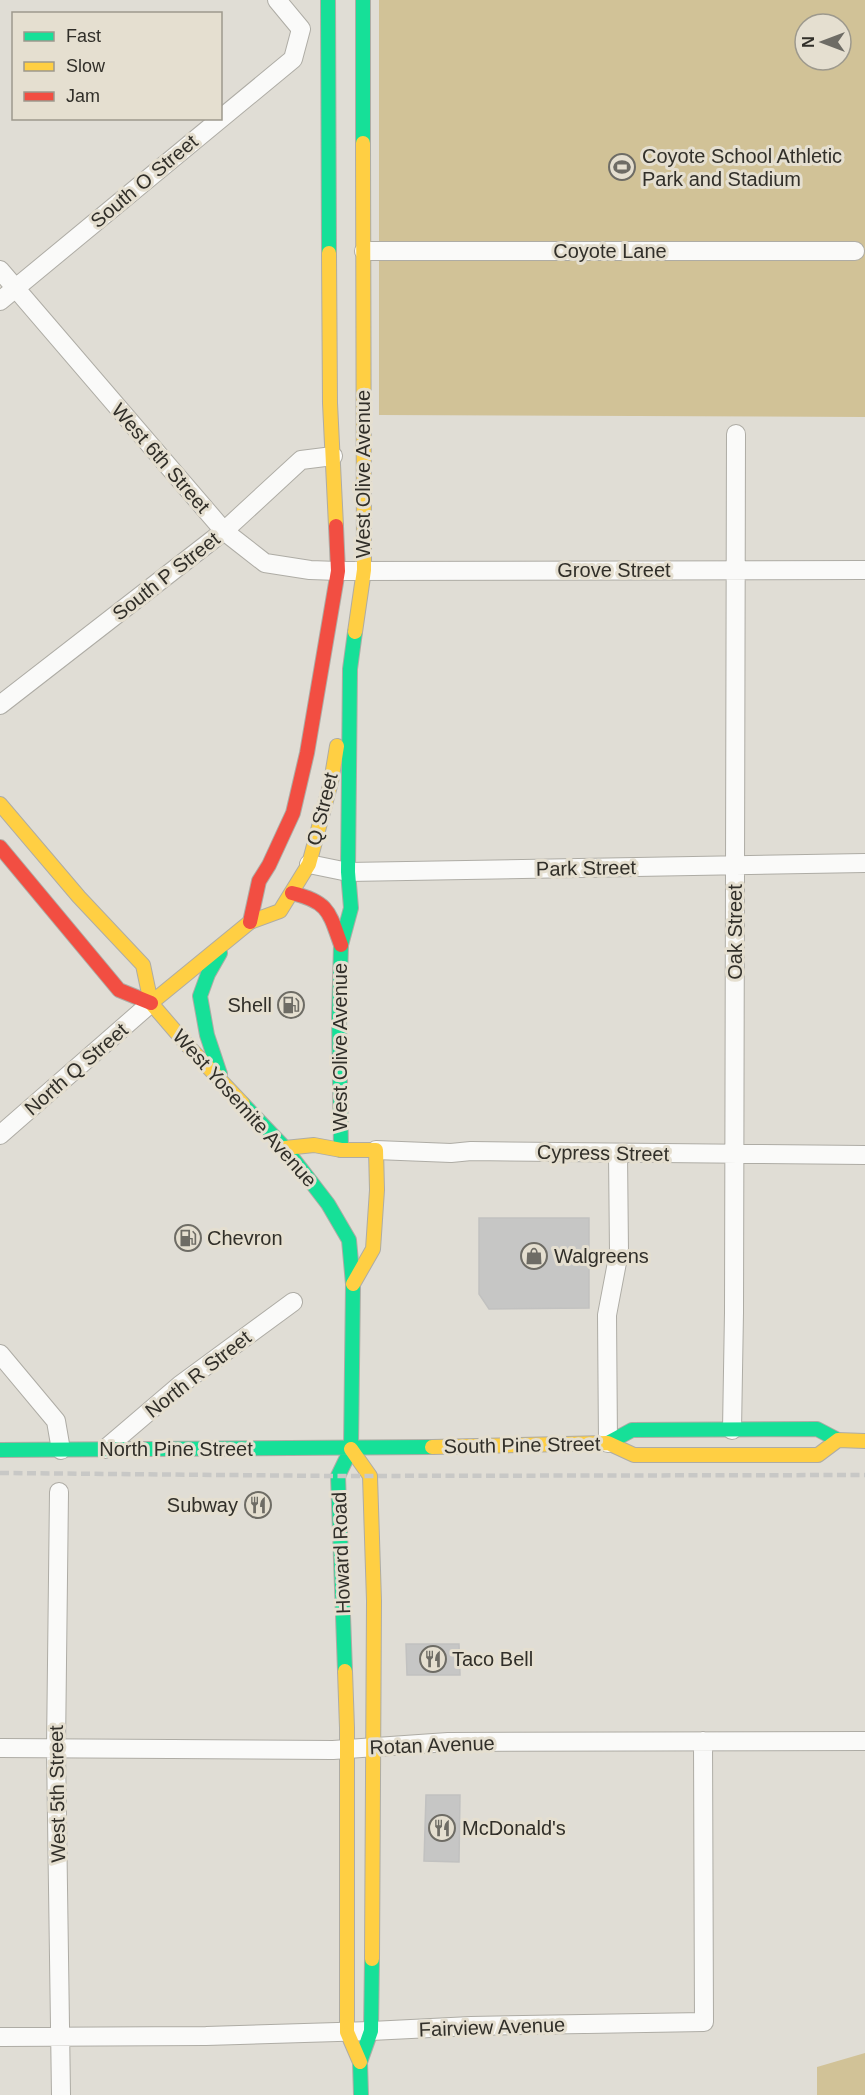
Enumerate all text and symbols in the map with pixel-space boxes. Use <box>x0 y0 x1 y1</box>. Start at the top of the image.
legend <box>12 12 222 120</box>
north arrow <box>793 12 853 72</box>
text: Fast <box>66 26 101 46</box>
text: N <box>800 36 817 48</box>
text: Slow <box>66 56 106 76</box>
text: Jam <box>66 86 100 106</box>
street label: South O Street <box>86 130 202 232</box>
place label: Coyote School Athletic Park and Stadium <box>642 145 842 190</box>
sports icon: Coyote School Athletic Park and Stadium <box>607 152 637 182</box>
street label: Coyote Lane <box>553 240 667 262</box>
street label: West Olive Avenue <box>352 390 374 558</box>
street label: West 6th Street <box>108 399 215 517</box>
street label: South P Street <box>108 527 224 625</box>
street label: Grove Street <box>557 559 671 581</box>
street label: Q Street <box>302 770 342 848</box>
street label: Park Street <box>536 856 637 880</box>
street label: Oak Street <box>724 884 746 980</box>
street label: West Olive Avenue <box>329 963 351 1131</box>
fuel station icon: Shell <box>276 990 306 1020</box>
place label: Shell <box>228 994 272 1016</box>
street label: North Q Street <box>20 1018 132 1120</box>
street label: West Yosemite Avenue <box>169 1025 321 1191</box>
street label: Cypress Street <box>537 1141 670 1165</box>
fuel station icon: Chevron <box>173 1223 203 1253</box>
place label: Chevron <box>207 1227 283 1249</box>
shop icon: Walgreens <box>519 1241 549 1271</box>
place label: Walgreens <box>554 1245 649 1267</box>
street label: North R Street <box>141 1326 255 1422</box>
street label: South Pine Street <box>443 1433 601 1457</box>
street label: North Pine Street <box>99 1438 253 1460</box>
restaurant icon: Subway <box>243 1490 273 1520</box>
street label: Howard Road <box>328 1492 354 1614</box>
place label: Subway <box>167 1494 238 1516</box>
restaurant icon: Taco Bell <box>418 1644 448 1674</box>
place label: Taco Bell <box>452 1648 533 1670</box>
street label: West 5th Street <box>45 1725 69 1863</box>
street label: Rotan Avenue <box>369 1732 495 1758</box>
restaurant icon: McDonald's <box>427 1813 457 1843</box>
place label: McDonald's <box>462 1817 566 1839</box>
street label: Fairview Avenue <box>418 2013 566 2041</box>

